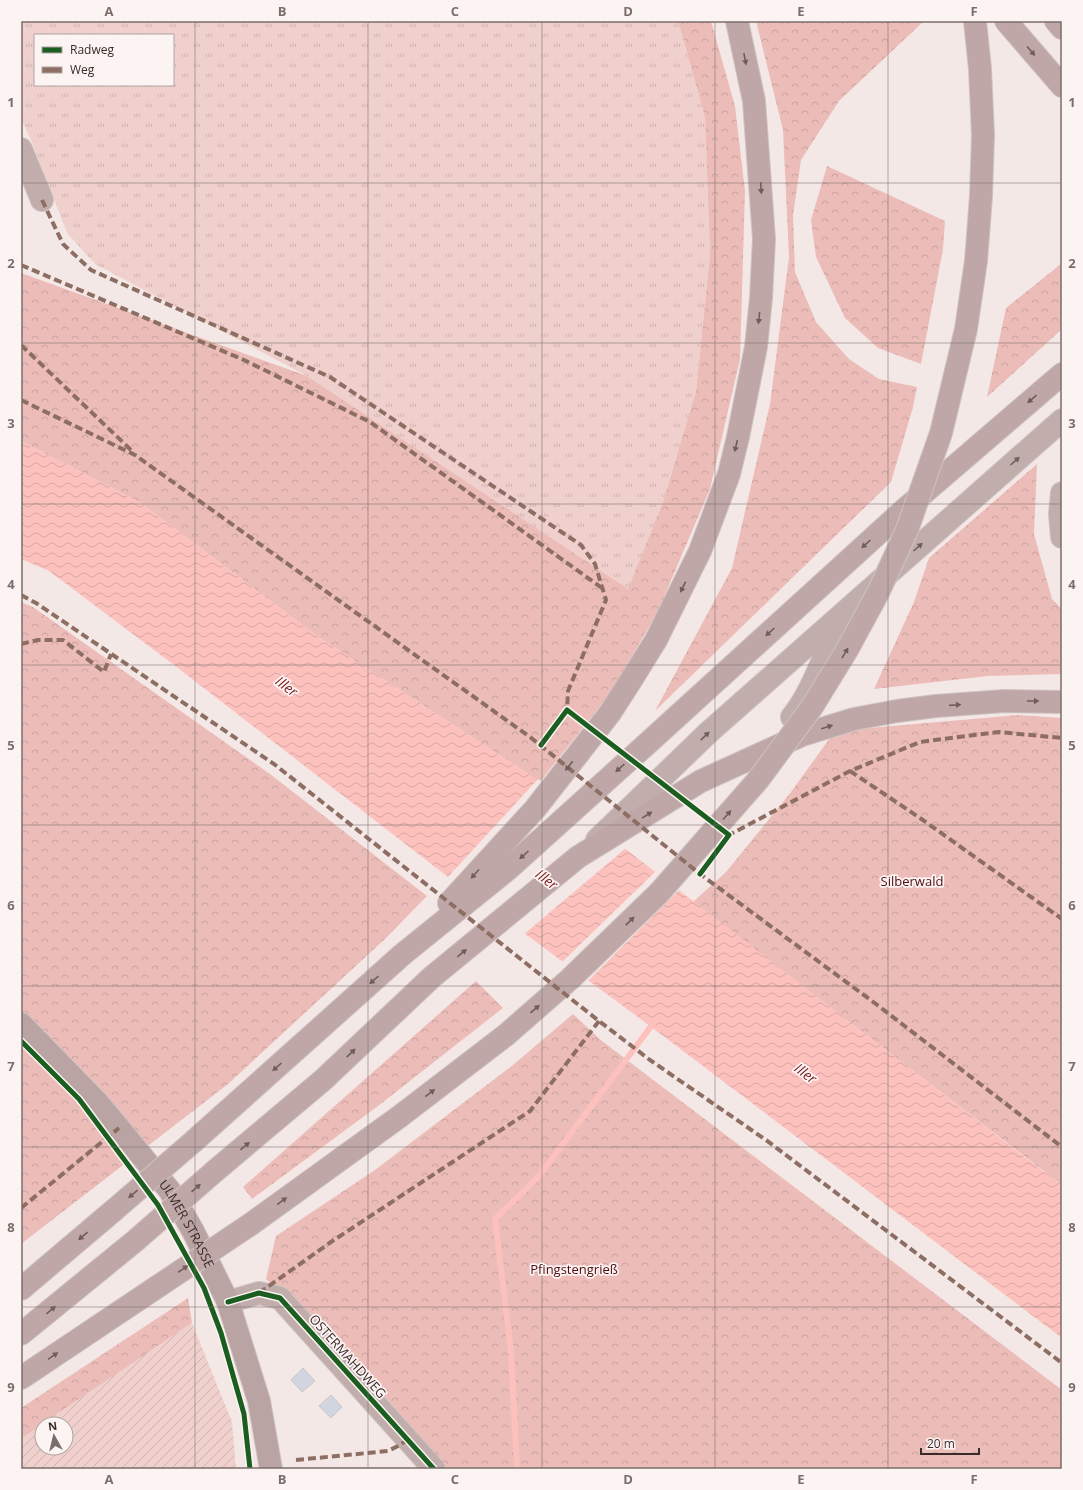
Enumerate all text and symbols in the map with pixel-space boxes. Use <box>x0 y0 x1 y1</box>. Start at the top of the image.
text: A <box>105 2 114 20</box>
text: B <box>278 2 287 20</box>
text: C <box>451 2 459 20</box>
text: D <box>623 2 633 20</box>
text: E <box>797 2 805 20</box>
text: F <box>970 2 978 20</box>
legend <box>34 34 174 86</box>
text: Radweg <box>70 41 114 58</box>
one-way arrow <box>1027 45 1036 56</box>
one-way arrow <box>743 53 749 65</box>
text: Weg <box>70 61 95 78</box>
text: 1 <box>7 93 15 111</box>
text: 1 <box>1068 93 1076 111</box>
one-way arrow <box>757 182 764 194</box>
text: 2 <box>7 254 15 272</box>
text: 2 <box>1068 254 1076 272</box>
one-way arrow <box>755 312 762 324</box>
one-way arrow <box>1027 395 1038 404</box>
text: 3 <box>7 414 15 432</box>
text: 3 <box>1068 414 1076 432</box>
one-way arrow <box>733 439 739 452</box>
one-way arrow <box>1010 457 1020 466</box>
one-way arrow <box>861 540 871 549</box>
one-way arrow <box>913 543 923 552</box>
text: 4 <box>7 575 15 593</box>
text: 4 <box>1068 575 1076 593</box>
one-way arrow <box>680 581 686 592</box>
one-way arrow <box>765 627 775 637</box>
one-way arrow <box>841 648 849 658</box>
water label: Iller <box>272 671 302 701</box>
one-way arrow <box>1027 698 1040 704</box>
one-way arrow <box>949 701 961 708</box>
one-way arrow <box>821 724 833 730</box>
one-way arrow <box>700 731 710 741</box>
text: 5 <box>7 736 15 754</box>
text: 5 <box>1068 736 1076 754</box>
one-way arrow <box>565 760 573 771</box>
one-way arrow <box>616 763 625 772</box>
one-way arrow <box>723 810 732 820</box>
one-way arrow <box>641 811 653 818</box>
one-way arrow <box>519 850 528 859</box>
water label: Iller <box>532 864 562 894</box>
one-way arrow <box>470 869 480 879</box>
park label: Silberwald <box>881 872 943 890</box>
text: 6 <box>7 896 15 914</box>
text: 6 <box>1068 896 1076 914</box>
one-way arrow <box>625 916 635 926</box>
one-way arrow <box>457 948 468 957</box>
one-way arrow <box>369 975 378 984</box>
one-way arrow <box>530 1005 540 1014</box>
one-way arrow <box>346 1048 356 1058</box>
text: 7 <box>7 1057 15 1075</box>
text: 7 <box>1068 1057 1076 1075</box>
water label: Iller <box>791 1058 821 1088</box>
one-way arrow <box>272 1062 282 1072</box>
one-way arrow <box>425 1089 436 1097</box>
one-way arrow <box>239 1142 250 1151</box>
street label: ULMER STRASSE <box>155 1176 219 1271</box>
one-way arrow <box>191 1183 201 1192</box>
one-way arrow <box>127 1189 138 1198</box>
one-way arrow <box>277 1197 288 1205</box>
text: 8 <box>7 1218 15 1236</box>
text: 8 <box>1068 1218 1076 1236</box>
one-way arrow <box>78 1232 88 1241</box>
park label: Pfingstengrieß <box>530 1260 618 1278</box>
one-way arrow <box>178 1265 188 1273</box>
one-way arrow <box>46 1305 56 1314</box>
street label: OSTERMAHDWEG <box>305 1310 391 1402</box>
one-way arrow <box>48 1352 59 1360</box>
text: 9 <box>7 1378 15 1396</box>
text: 9 <box>1068 1378 1076 1396</box>
north arrow <box>34 1416 74 1456</box>
text: N <box>47 1418 58 1434</box>
scale bar <box>921 1430 979 1456</box>
text: 20 m <box>927 1435 955 1452</box>
text: A <box>105 1470 114 1488</box>
text: B <box>278 1470 287 1488</box>
text: C <box>451 1470 459 1488</box>
text: D <box>623 1470 633 1488</box>
text: E <box>797 1470 805 1488</box>
text: F <box>970 1470 978 1488</box>

